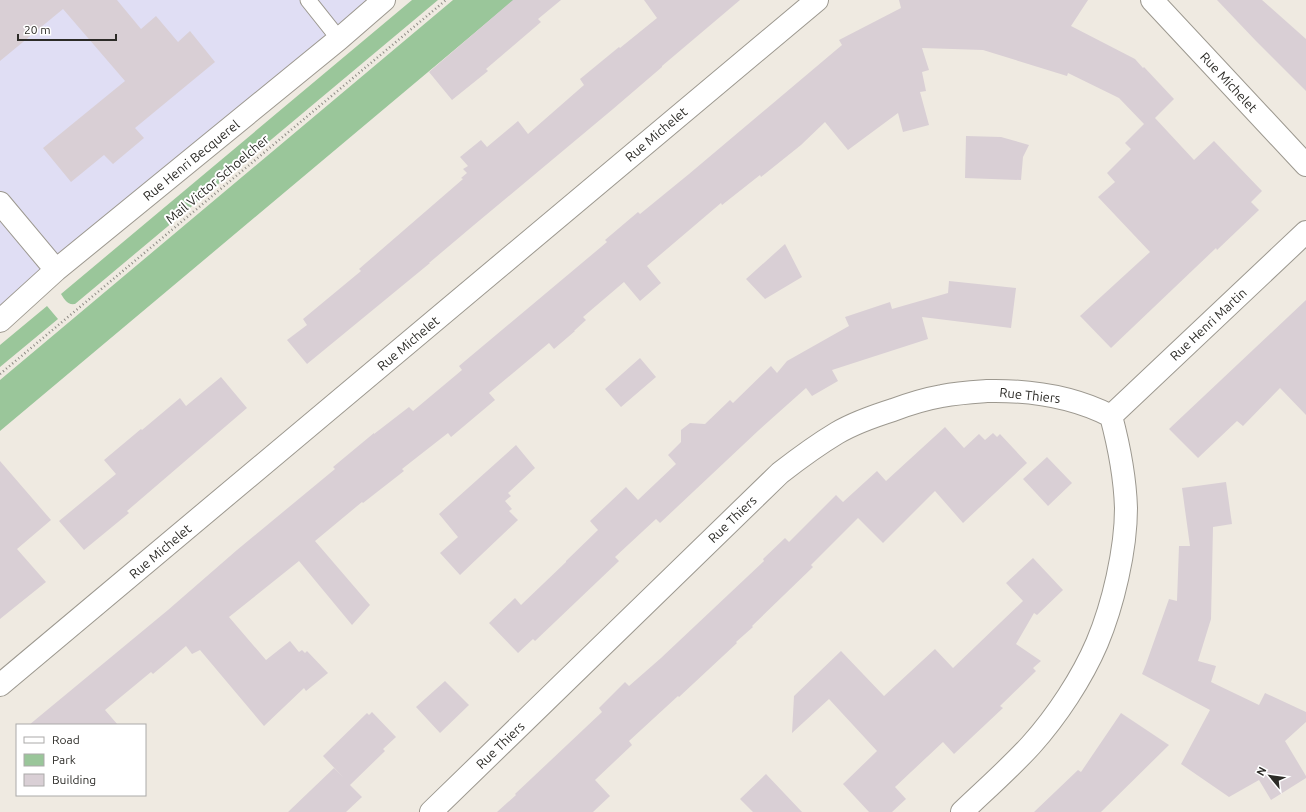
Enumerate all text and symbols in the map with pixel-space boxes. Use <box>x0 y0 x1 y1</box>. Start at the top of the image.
scale bar <box>18 16 116 42</box>
text: 20 m <box>24 23 51 36</box>
street label: Rue Michelet <box>1198 49 1260 115</box>
street label: Rue Michelet <box>622 104 690 164</box>
street label: Rue Henri Becquerel <box>140 117 242 203</box>
street label: Mail Victor Schoelcher <box>163 132 271 226</box>
street label: Rue Henri Martin <box>1167 285 1249 363</box>
street label: Rue Michelet <box>374 313 442 373</box>
street label: Rue Thiers <box>999 385 1062 405</box>
street label: Rue Thiers <box>705 492 759 545</box>
street label: Rue Michelet <box>126 521 194 581</box>
street label: Rue Thiers <box>473 718 527 771</box>
legend <box>16 724 146 796</box>
text: Road <box>52 733 80 746</box>
text: Park <box>52 753 76 766</box>
north arrow <box>1250 756 1290 796</box>
text: N <box>1254 765 1268 778</box>
text: Building <box>52 773 96 786</box>

